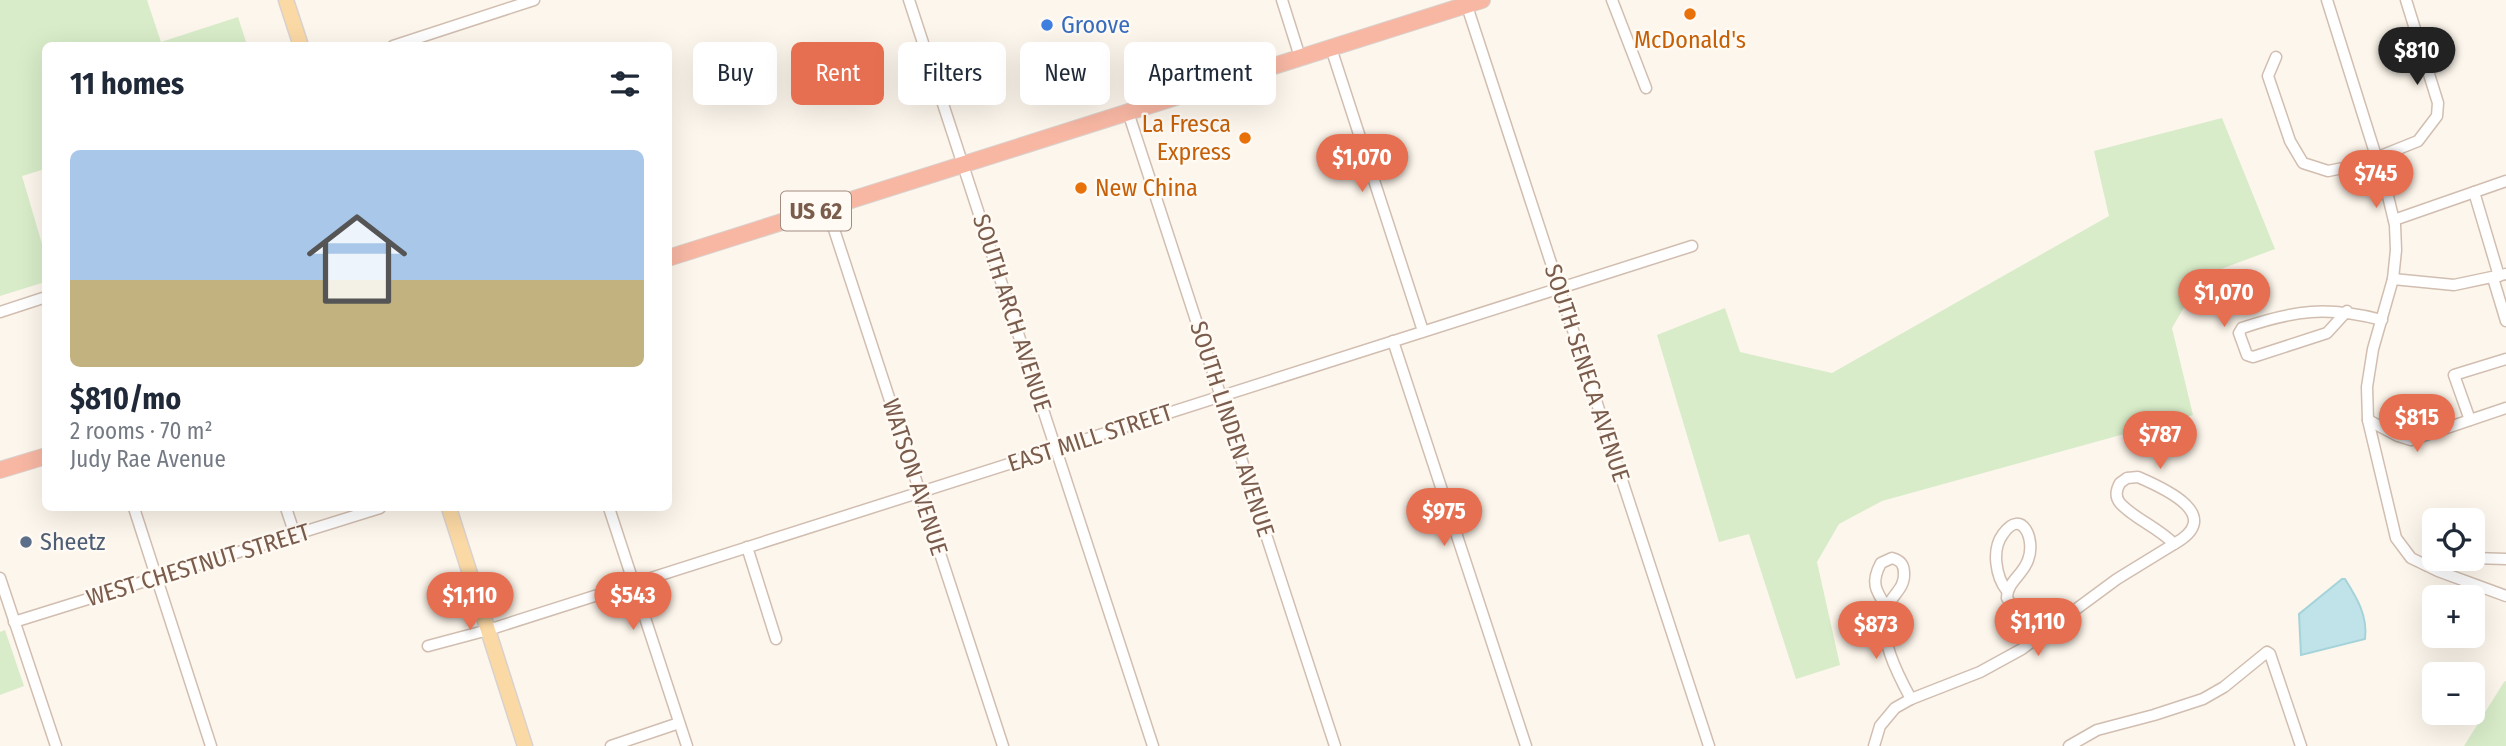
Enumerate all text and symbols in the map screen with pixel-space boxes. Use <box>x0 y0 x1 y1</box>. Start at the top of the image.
marker: McDonald's <box>1682 6 1698 22</box>
place label: Groove <box>1061 11 1130 39</box>
marker: Groove <box>1039 17 1055 33</box>
place label: McDonald's <box>1634 26 1746 54</box>
pin: $810 <box>2376 28 2458 87</box>
text: $810 <box>2394 36 2440 64</box>
chip: Buy <box>693 42 777 105</box>
chip: Rent <box>791 42 884 105</box>
chip: Filters <box>898 42 1006 105</box>
chip: New <box>1020 42 1110 105</box>
chip: Apartment <box>1124 42 1276 105</box>
icon: filters <box>606 65 644 103</box>
text: 11 homes <box>70 66 184 102</box>
place label: La Fresca Express <box>1142 110 1231 166</box>
marker: La Fresca Express <box>1237 130 1253 146</box>
pin: $1,070 <box>1305 134 1419 194</box>
text: $1,070 <box>1332 143 1392 171</box>
pin: $745 <box>2335 150 2417 210</box>
text: $745 <box>2354 159 2398 187</box>
place label: New China <box>1095 174 1198 202</box>
marker: New China <box>1073 180 1089 196</box>
road number: US 62 <box>781 192 851 230</box>
icon: home <box>294 196 420 322</box>
street label: SOUTH ARCH AVENUE <box>967 211 1057 415</box>
street label: SOUTH SENECA AVENUE <box>1539 261 1635 485</box>
pin: $1,070 <box>2167 270 2281 329</box>
text: $1,070 <box>2194 278 2254 306</box>
street label: SOUTH LINDEN AVENUE <box>1184 318 1280 540</box>
text: $810/mo <box>70 381 181 417</box>
pin: $815 <box>2376 394 2458 454</box>
street label: WATSON AVENUE <box>877 395 953 559</box>
street label: EAST MILL STREET <box>1004 398 1176 478</box>
text: $815 <box>2395 403 2439 431</box>
pin: $787 <box>2119 412 2201 471</box>
text: 2 rooms · 70 m² <box>70 417 213 445</box>
text: $787 <box>2139 420 2181 448</box>
text: Judy Rae Avenue <box>70 445 226 473</box>
pin: $975 <box>1403 489 1485 548</box>
text: $975 <box>1422 497 1466 525</box>
map controls <box>2422 508 2485 725</box>
button: locate <box>2422 508 2485 571</box>
street label: WEST CHESTNUT STREET <box>83 518 313 612</box>
place label: Sheetz <box>40 528 106 556</box>
marker: Sheetz <box>18 534 34 550</box>
pin: $1,110 <box>413 572 527 632</box>
pin: $543 <box>592 572 674 632</box>
text: $1,110 <box>443 581 497 609</box>
text: $543 <box>610 581 656 609</box>
button: + <box>2422 585 2485 648</box>
pin: $1,110 <box>1981 598 2095 658</box>
pin: $873 <box>1835 602 1917 661</box>
text: $1,110 <box>2011 607 2065 635</box>
text: $873 <box>1854 610 1898 638</box>
button: − <box>2422 662 2485 725</box>

